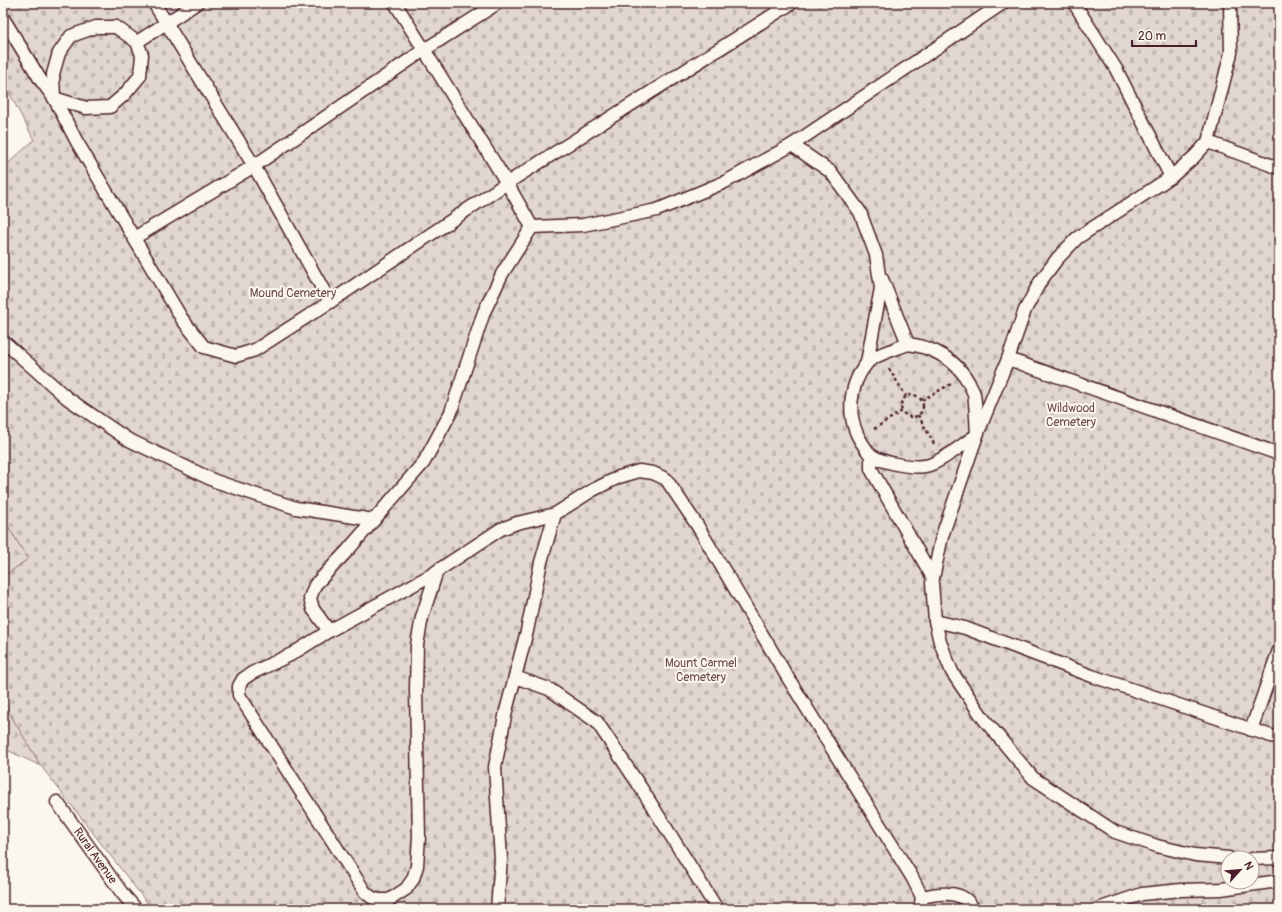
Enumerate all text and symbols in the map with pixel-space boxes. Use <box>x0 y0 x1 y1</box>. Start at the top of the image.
scale bar <box>1132 22 1196 48</box>
text: 20 m <box>1138 29 1167 44</box>
park label: Mound Cemetery <box>250 286 336 301</box>
park label: Wildwood Cemetery <box>1046 401 1096 430</box>
park label: Mount Carmel Cemetery <box>665 656 737 685</box>
street label: Rural Avenue <box>70 825 120 887</box>
north arrow <box>1220 850 1260 890</box>
text: N <box>1241 859 1256 872</box>

